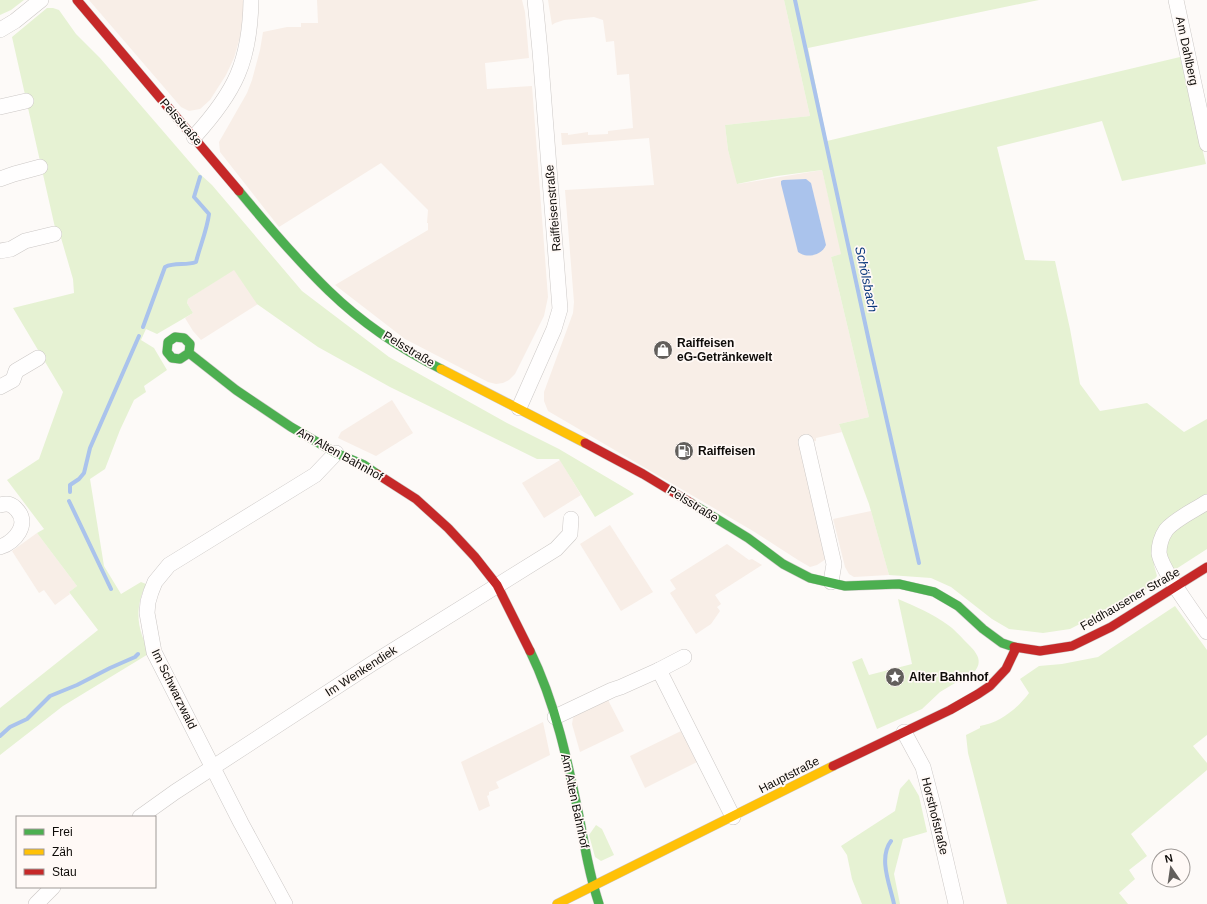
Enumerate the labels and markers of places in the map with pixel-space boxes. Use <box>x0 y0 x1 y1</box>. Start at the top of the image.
place label: Raiffeisen eG-Getränkewelt <box>677 336 772 364</box>
shop icon: Raiffeisen eG-Getränkewelt <box>652 339 674 361</box>
fuel station icon: Raiffeisen <box>673 440 695 462</box>
place label: Raiffeisen <box>698 444 755 458</box>
place icon: Alter Bahnhof <box>884 666 906 688</box>
place label: Alter Bahnhof <box>909 670 989 684</box>

